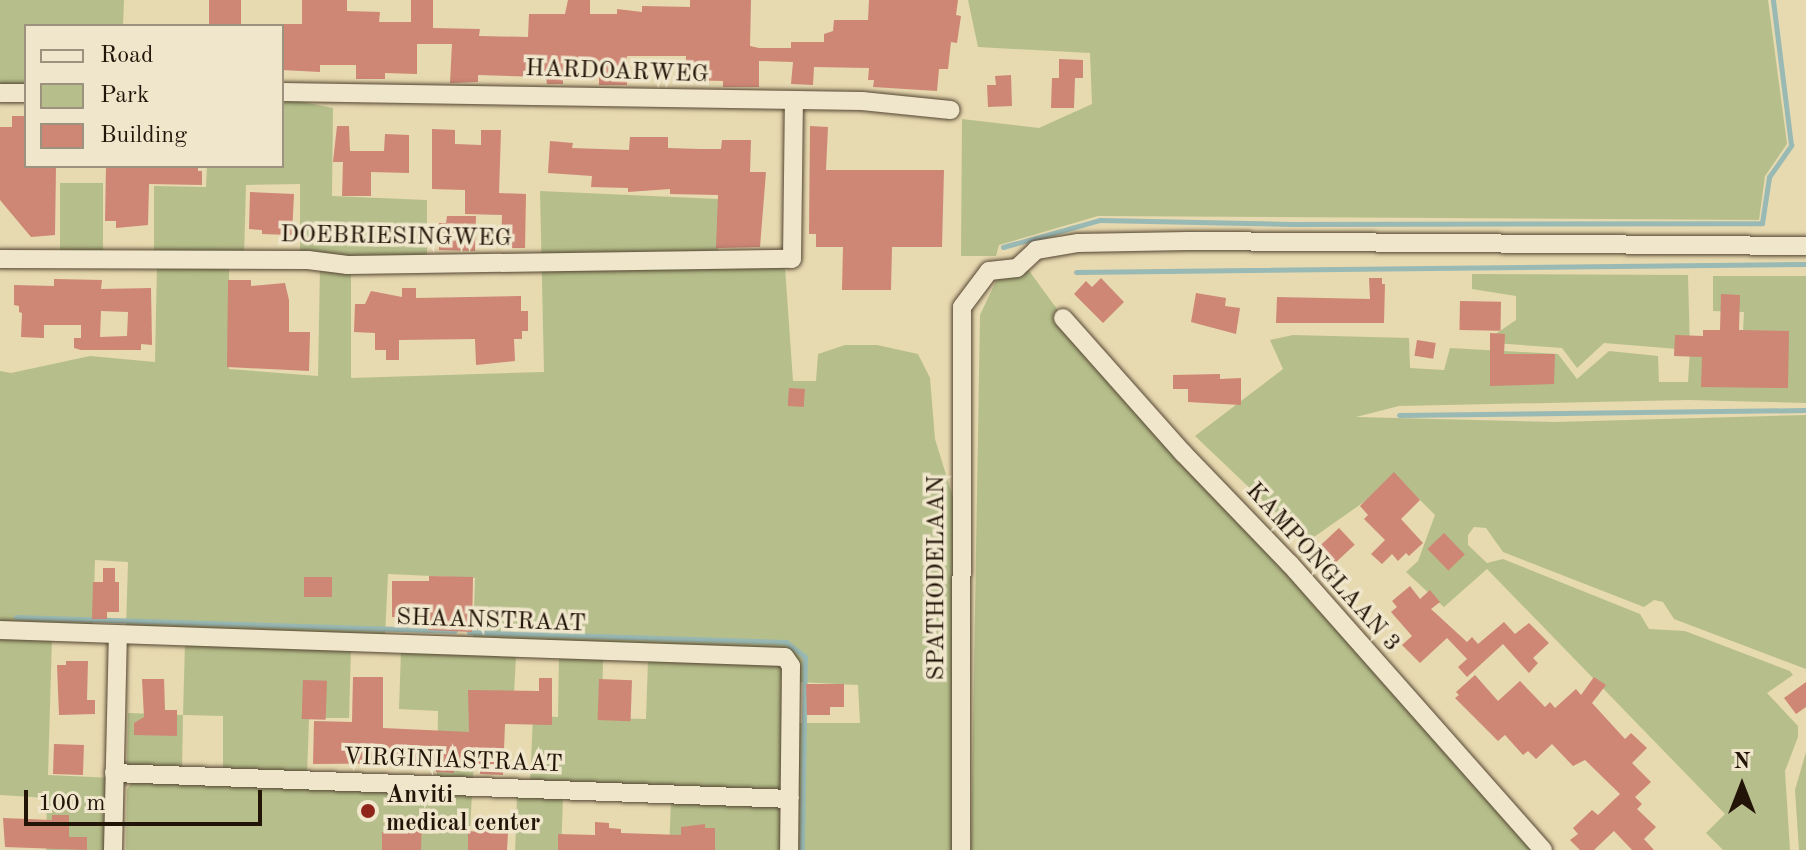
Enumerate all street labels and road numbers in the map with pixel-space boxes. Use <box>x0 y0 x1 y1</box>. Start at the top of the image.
street label: HARDOARWEG <box>525 55 709 91</box>
street label: DOEBRIESINGWEG <box>280 222 512 254</box>
street label: SPATHODELAAN <box>924 475 952 681</box>
street label: KAMPONGLAAN 3 <box>1239 478 1405 658</box>
street label: SHAANSTRAAT <box>396 604 586 640</box>
street label: VIRGINIASTRAAT <box>343 744 563 780</box>

